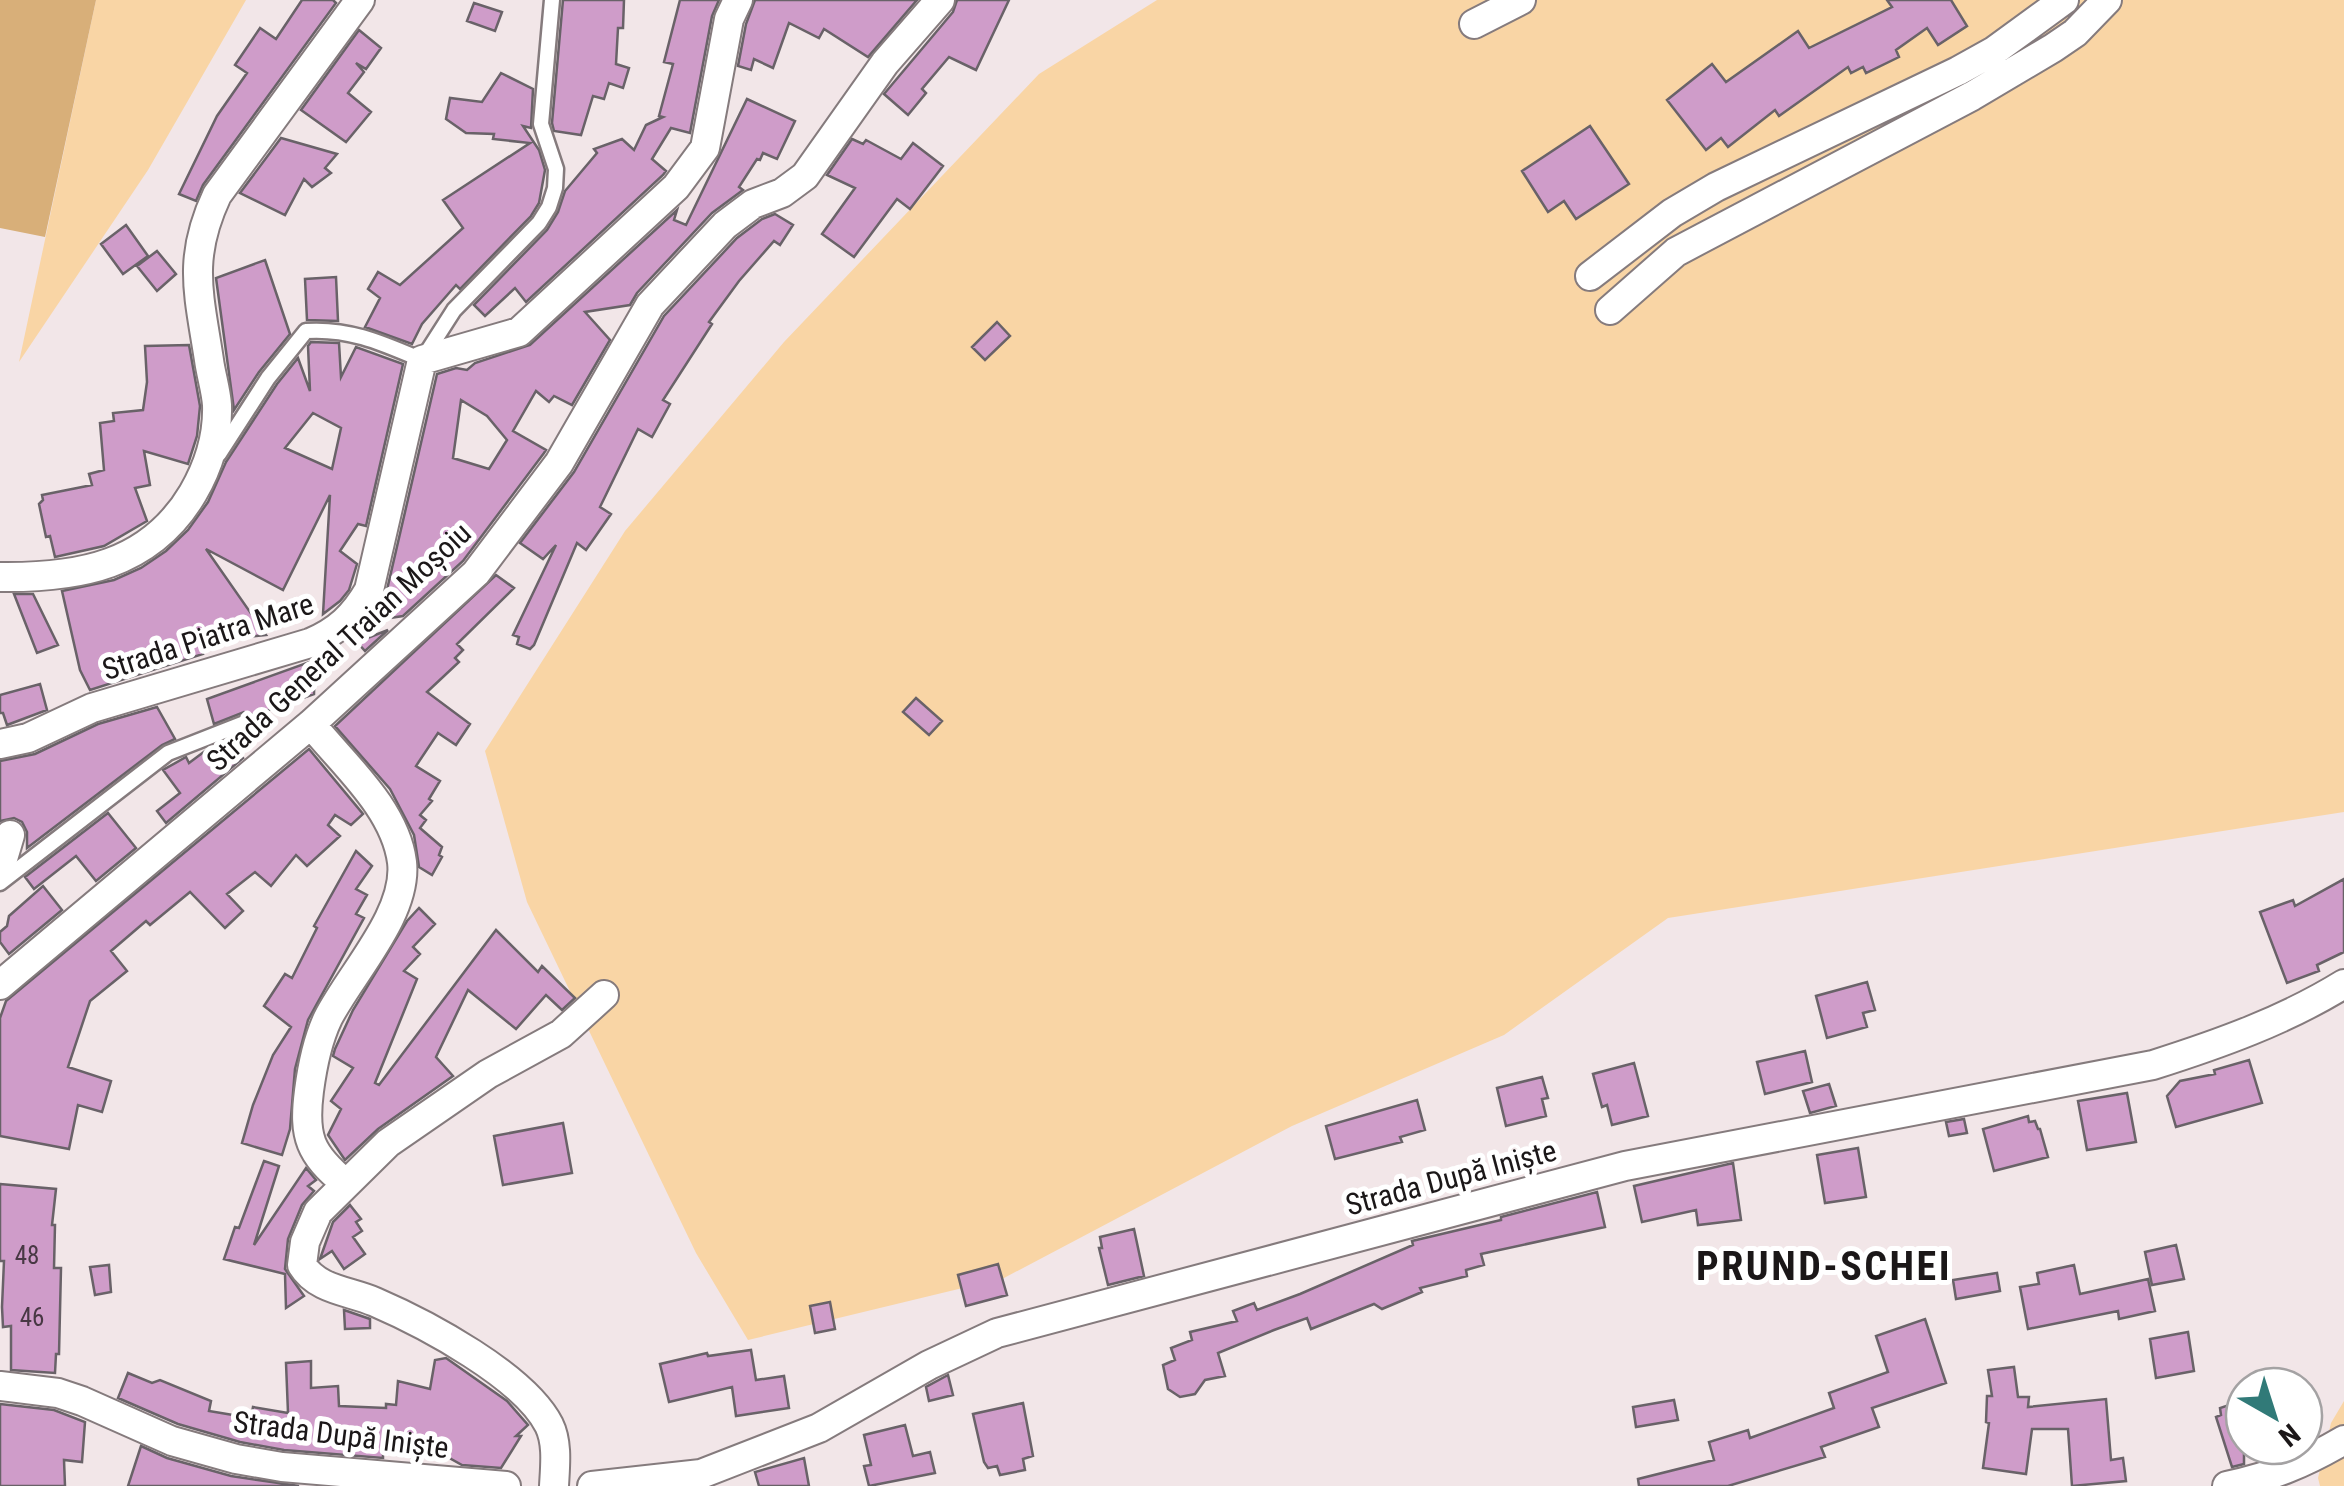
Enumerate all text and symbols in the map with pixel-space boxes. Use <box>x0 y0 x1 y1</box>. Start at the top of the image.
street label: Strada General Traian Moșoiu <box>199 515 479 779</box>
street label: Strada Piatra Mare <box>98 586 318 687</box>
street label: Strada După Iniște <box>1342 1133 1560 1223</box>
house number: 48 <box>15 1241 39 1270</box>
district label: PRUND-SCHEI <box>1696 1243 1952 1290</box>
house number: 46 <box>20 1303 44 1332</box>
north arrow <box>2224 1366 2324 1466</box>
street label: Strada După Iniște <box>231 1404 451 1466</box>
text: N <box>2272 1417 2306 1453</box>

